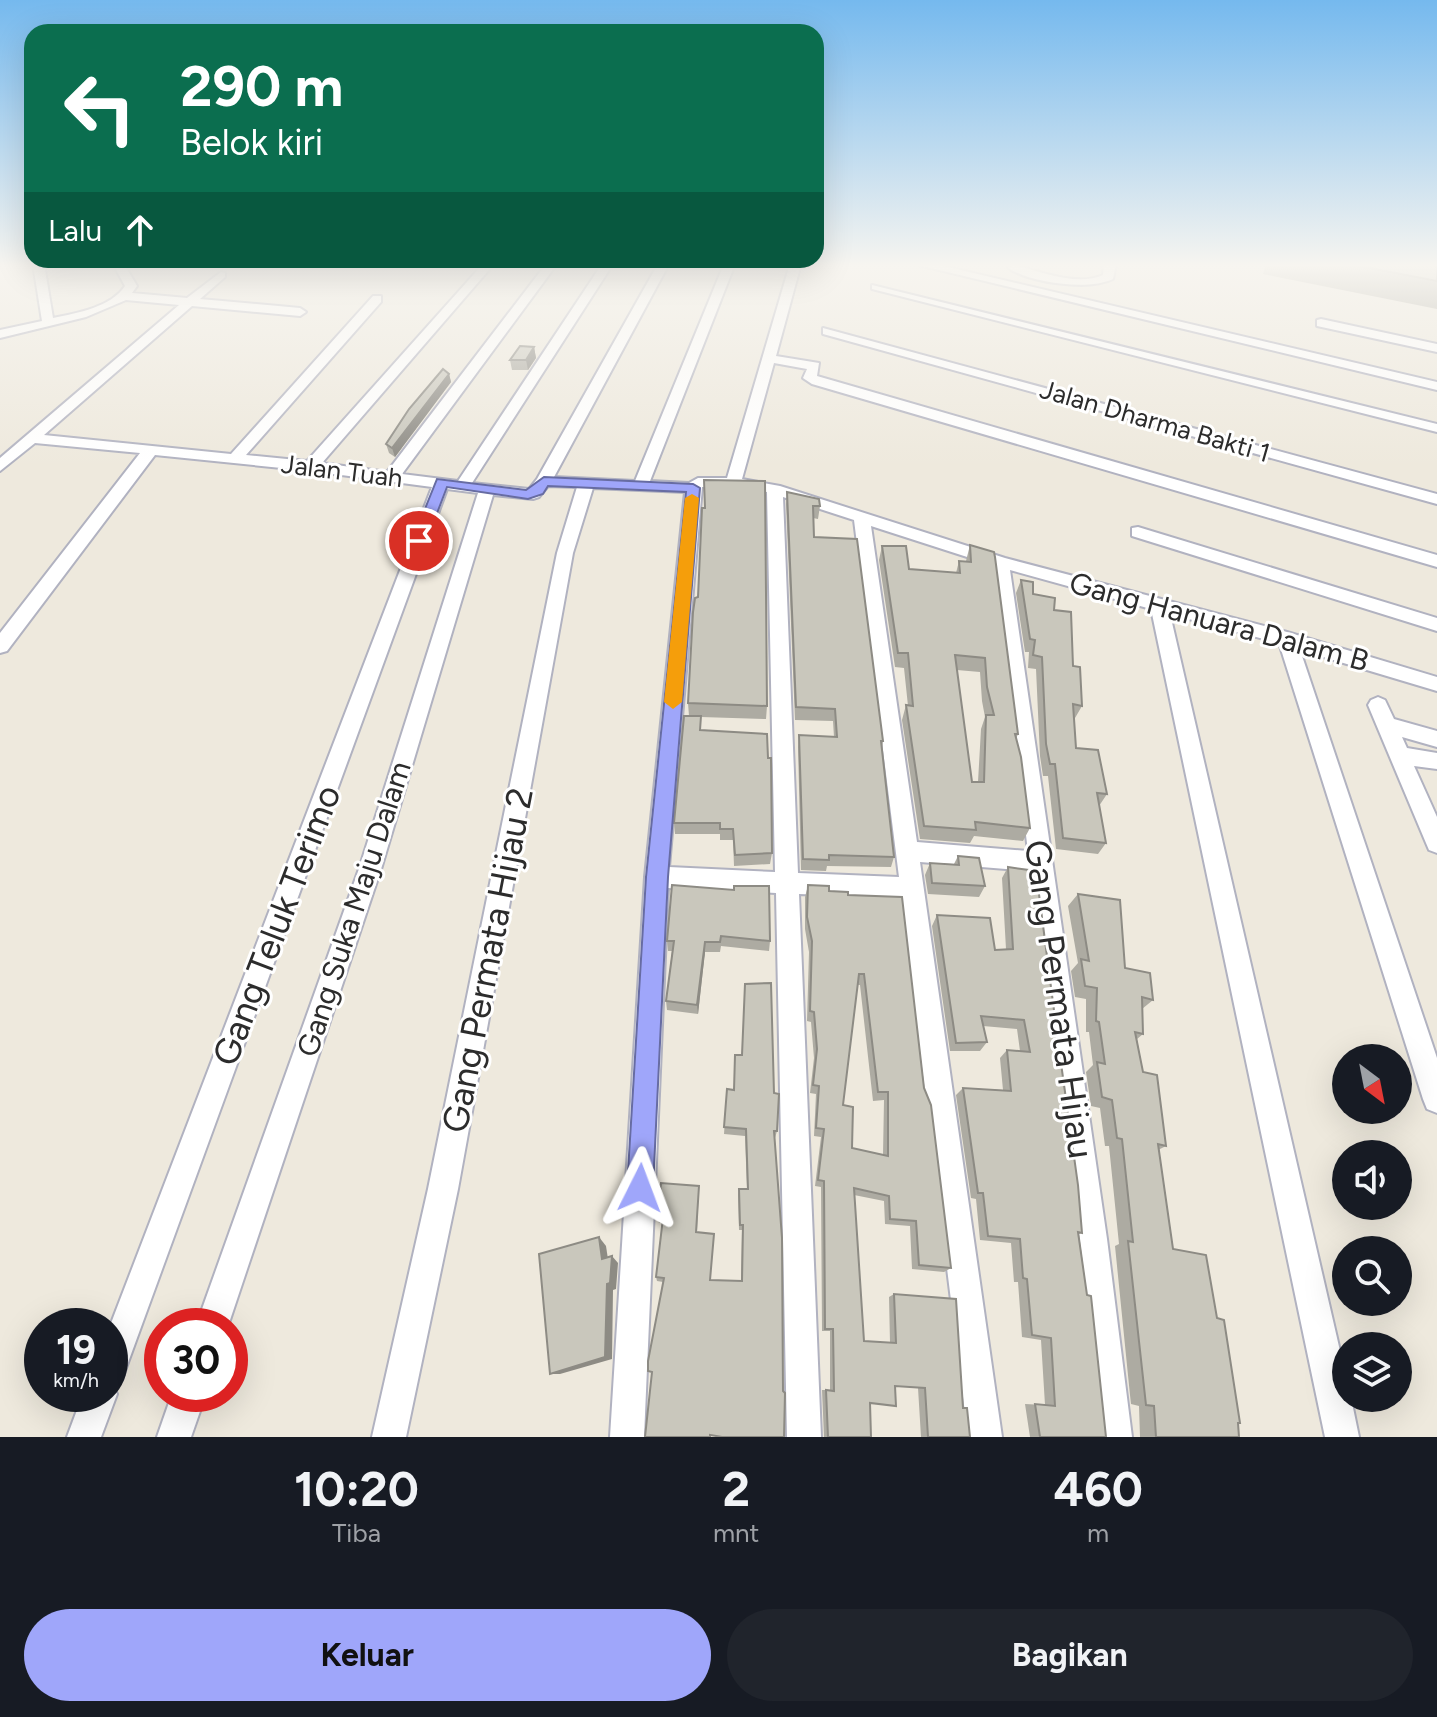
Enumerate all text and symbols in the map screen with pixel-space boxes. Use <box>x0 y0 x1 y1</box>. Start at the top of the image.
text: 290 m <box>180 53 343 120</box>
icon: left <box>48 56 152 160</box>
text: Belok kiri <box>180 121 323 164</box>
icon: ahead <box>118 208 162 252</box>
text: Lalu <box>48 212 102 249</box>
street label: Jalan Dharma Bakti 1 <box>1036 373 1274 469</box>
street label: Jalan Tuah <box>280 448 404 494</box>
pin <box>385 507 453 575</box>
icon: arrive <box>397 519 441 563</box>
street label: Gang Hanuara Dalam B <box>1065 564 1373 679</box>
street label: Gang Suka Maju Dalam <box>288 757 419 1061</box>
street label: Gang Teluk Terimo <box>203 779 350 1071</box>
street label: Gang Permata Hijau 2 <box>433 784 542 1136</box>
street label: Gang Permata Hijau <box>1016 837 1103 1161</box>
north arrow <box>1332 1044 1412 1124</box>
map controls <box>1332 1044 1412 1412</box>
button: sound <box>1332 1140 1412 1220</box>
position arrow <box>598 1146 682 1230</box>
button: search <box>1332 1236 1412 1316</box>
speed limit sign: 30 <box>144 1308 248 1412</box>
text: 19 <box>56 1326 96 1374</box>
button: layers <box>1332 1332 1412 1412</box>
text: km/h <box>53 1368 99 1392</box>
text: 10:20 <box>294 1460 419 1518</box>
text: 2 <box>722 1460 750 1518</box>
text: 460 <box>1054 1460 1143 1518</box>
text: Tiba <box>332 1517 381 1549</box>
text: mnt <box>713 1517 759 1549</box>
text: m <box>1087 1517 1109 1549</box>
button: Keluar <box>24 1609 711 1701</box>
button: Bagikan <box>727 1609 1413 1701</box>

